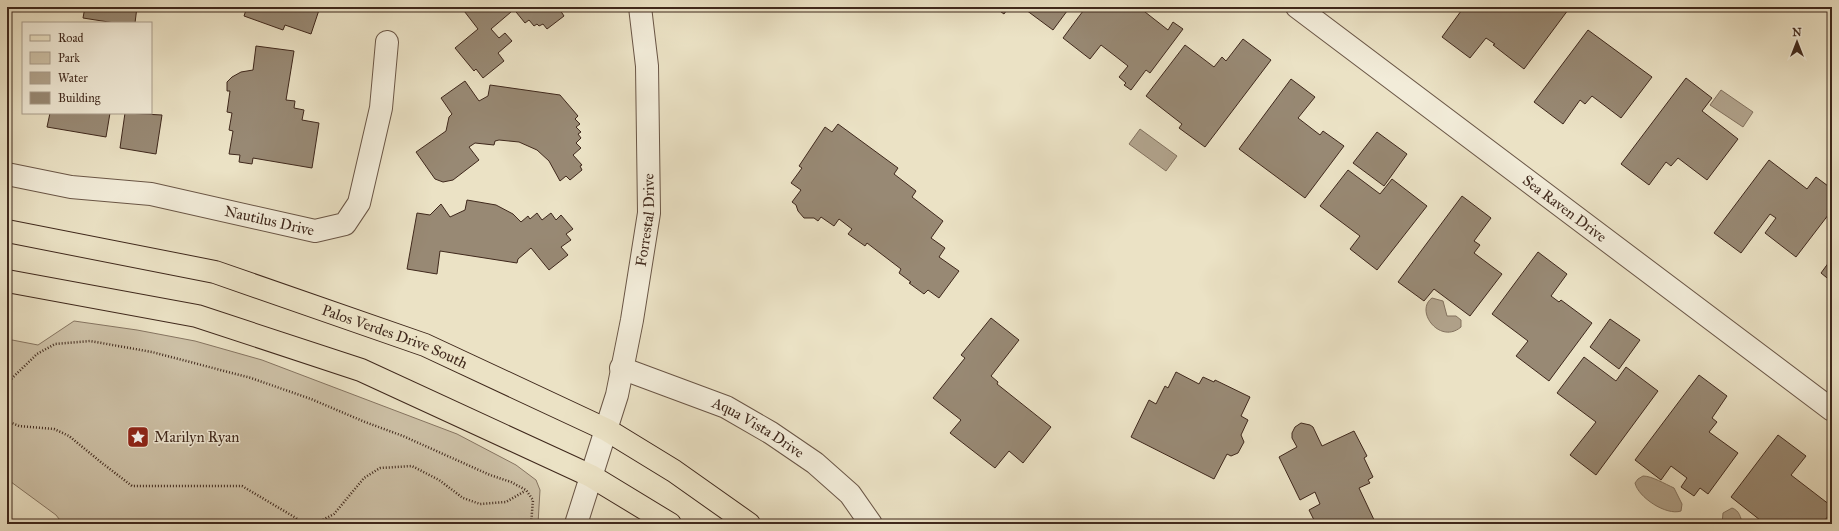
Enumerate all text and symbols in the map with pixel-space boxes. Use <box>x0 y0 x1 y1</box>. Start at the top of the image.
legend <box>22 22 152 114</box>
north arrow <box>1777 22 1817 62</box>
text: N <box>1792 26 1802 39</box>
text: Road <box>58 31 84 45</box>
text: Park <box>58 51 80 65</box>
text: Water <box>58 71 88 85</box>
text: Building <box>58 91 101 106</box>
street label: Sea Raven Drive <box>1519 171 1610 246</box>
street label: Forrestal Drive <box>632 173 658 268</box>
street label: Nautilus Drive <box>223 202 316 240</box>
street label: Palos Verdes Drive South <box>319 301 471 373</box>
street label: Aqua Vista Drive <box>709 393 808 462</box>
place icon: Marilyn Ryan <box>125 424 151 450</box>
place label: Marilyn Ryan <box>154 428 239 446</box>

